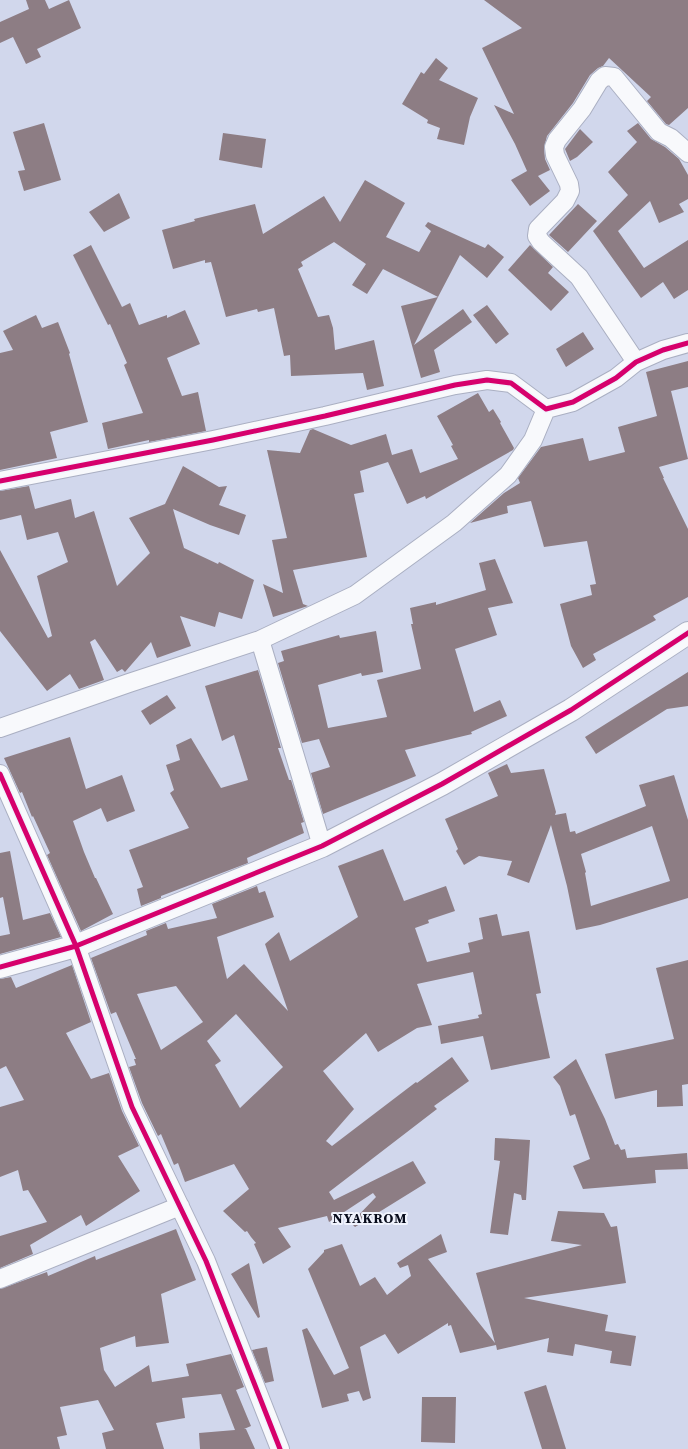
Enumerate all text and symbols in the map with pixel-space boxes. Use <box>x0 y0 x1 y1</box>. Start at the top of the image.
district label: NYAKROM <box>332 1208 408 1228</box>

